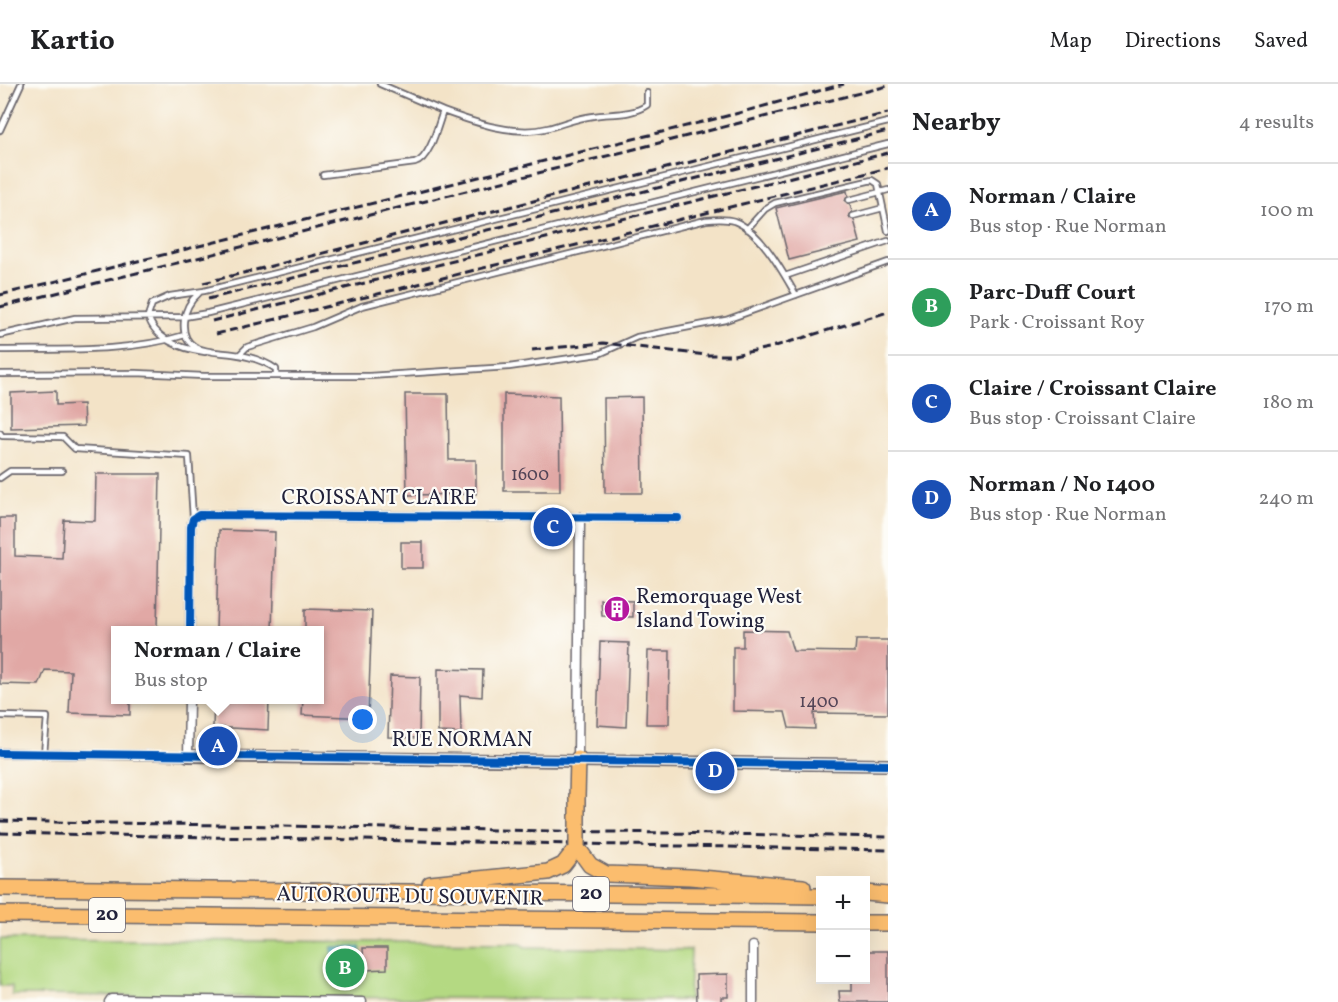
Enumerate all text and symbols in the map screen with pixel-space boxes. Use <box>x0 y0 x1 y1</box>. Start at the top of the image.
text: Kartio <box>30 22 115 61</box>
text: Map <box>1050 27 1092 56</box>
text: Directions <box>1125 27 1221 56</box>
text: Saved <box>1254 27 1308 56</box>
text: Nearby <box>912 105 1001 141</box>
text: 4 results <box>1239 109 1314 137</box>
text: Norman / Claire <box>969 182 1136 213</box>
text: A <box>924 197 939 225</box>
text: 100 m <box>1260 197 1314 225</box>
text: Bus stop · Rue Norman <box>969 213 1167 241</box>
text: Parc-Duff Court <box>969 278 1135 309</box>
text: B <box>925 293 938 321</box>
text: 170 m <box>1264 293 1314 321</box>
text: Park · Croissant Roy <box>969 309 1144 337</box>
text: Claire / Croissant Claire <box>969 374 1217 405</box>
text: C <box>925 389 938 417</box>
text: 180 m <box>1262 389 1314 417</box>
text: Bus stop · Croissant Claire <box>969 405 1196 433</box>
house number: 1600 <box>511 463 549 488</box>
text: Norman / No 1400 <box>969 470 1155 501</box>
street label: CROISSANT CLAIRE <box>282 484 476 513</box>
text: D <box>924 485 939 513</box>
text: 240 m <box>1259 485 1314 513</box>
text: Bus stop · Rue Norman <box>969 501 1167 529</box>
pin: C <box>534 504 572 550</box>
place label: Remorquage West Island Towing <box>636 583 802 636</box>
building icon: Remorquage West Island Towing <box>602 594 632 624</box>
popup <box>111 626 324 704</box>
text: Norman / Claire <box>134 636 301 667</box>
text: Bus stop <box>134 667 208 695</box>
house number: 1400 <box>799 690 839 715</box>
your location <box>348 705 377 734</box>
pin: A <box>198 724 238 768</box>
street label: RUE NORMAN <box>392 726 532 755</box>
pin: D <box>696 748 734 794</box>
map controls <box>816 876 870 984</box>
button: + <box>816 876 870 930</box>
road number: 20 <box>573 877 609 911</box>
street label: AUTOROUTE DU SOUVENIR <box>276 880 544 914</box>
road number: 20 <box>89 898 125 932</box>
button: − <box>816 930 870 984</box>
pin: B <box>326 946 364 990</box>

